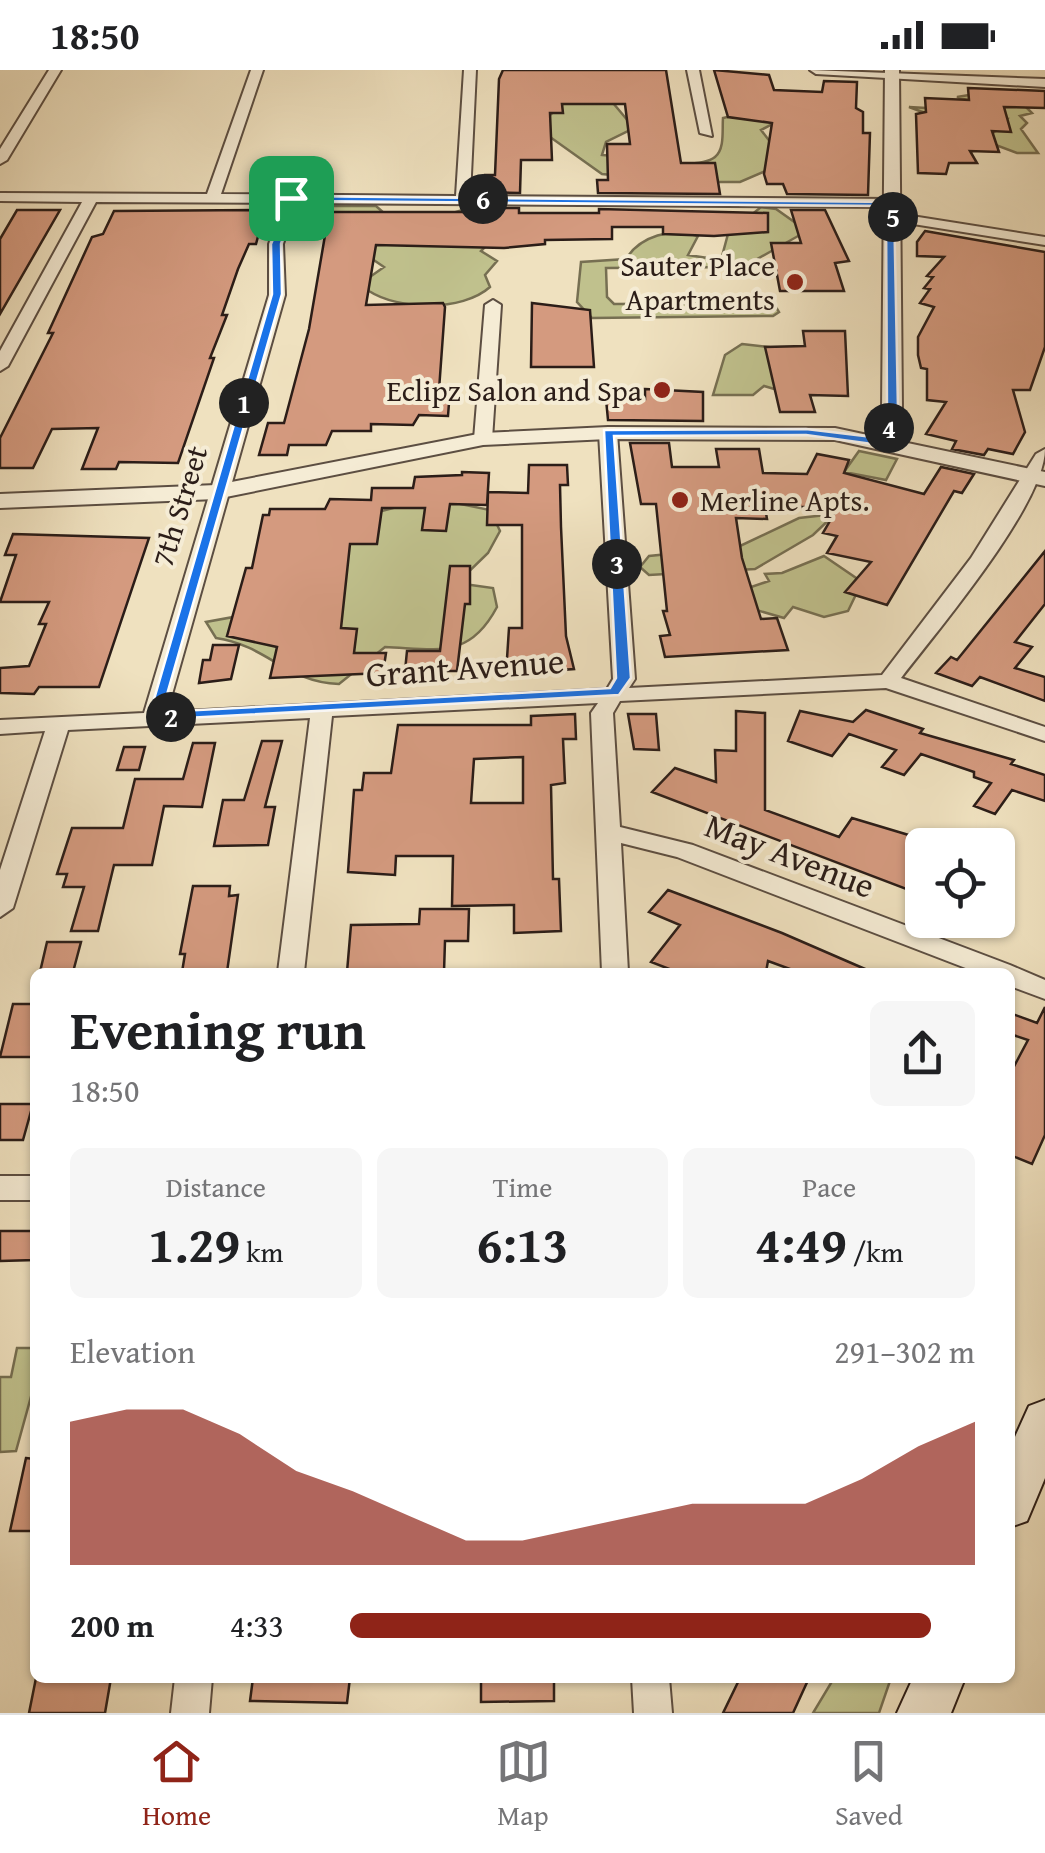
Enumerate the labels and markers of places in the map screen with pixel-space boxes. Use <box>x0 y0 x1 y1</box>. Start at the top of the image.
pin <box>249 156 334 241</box>
pin: 6 <box>458 174 508 224</box>
pin: 5 <box>868 192 918 242</box>
place label: Sauter Place Apartments <box>620 243 775 321</box>
marker: Sauter Place Apartments <box>784 271 806 293</box>
place label: Eclipz Salon and Spa <box>387 368 642 412</box>
pin: 1 <box>219 378 269 428</box>
marker: Eclipz Salon and Spa <box>651 379 673 401</box>
pin: 4 <box>864 403 914 453</box>
place label: Merline Apts. <box>700 478 870 522</box>
marker: Merline Apts. <box>669 489 691 511</box>
pin: 3 <box>592 539 642 589</box>
pin: 2 <box>146 692 196 742</box>

